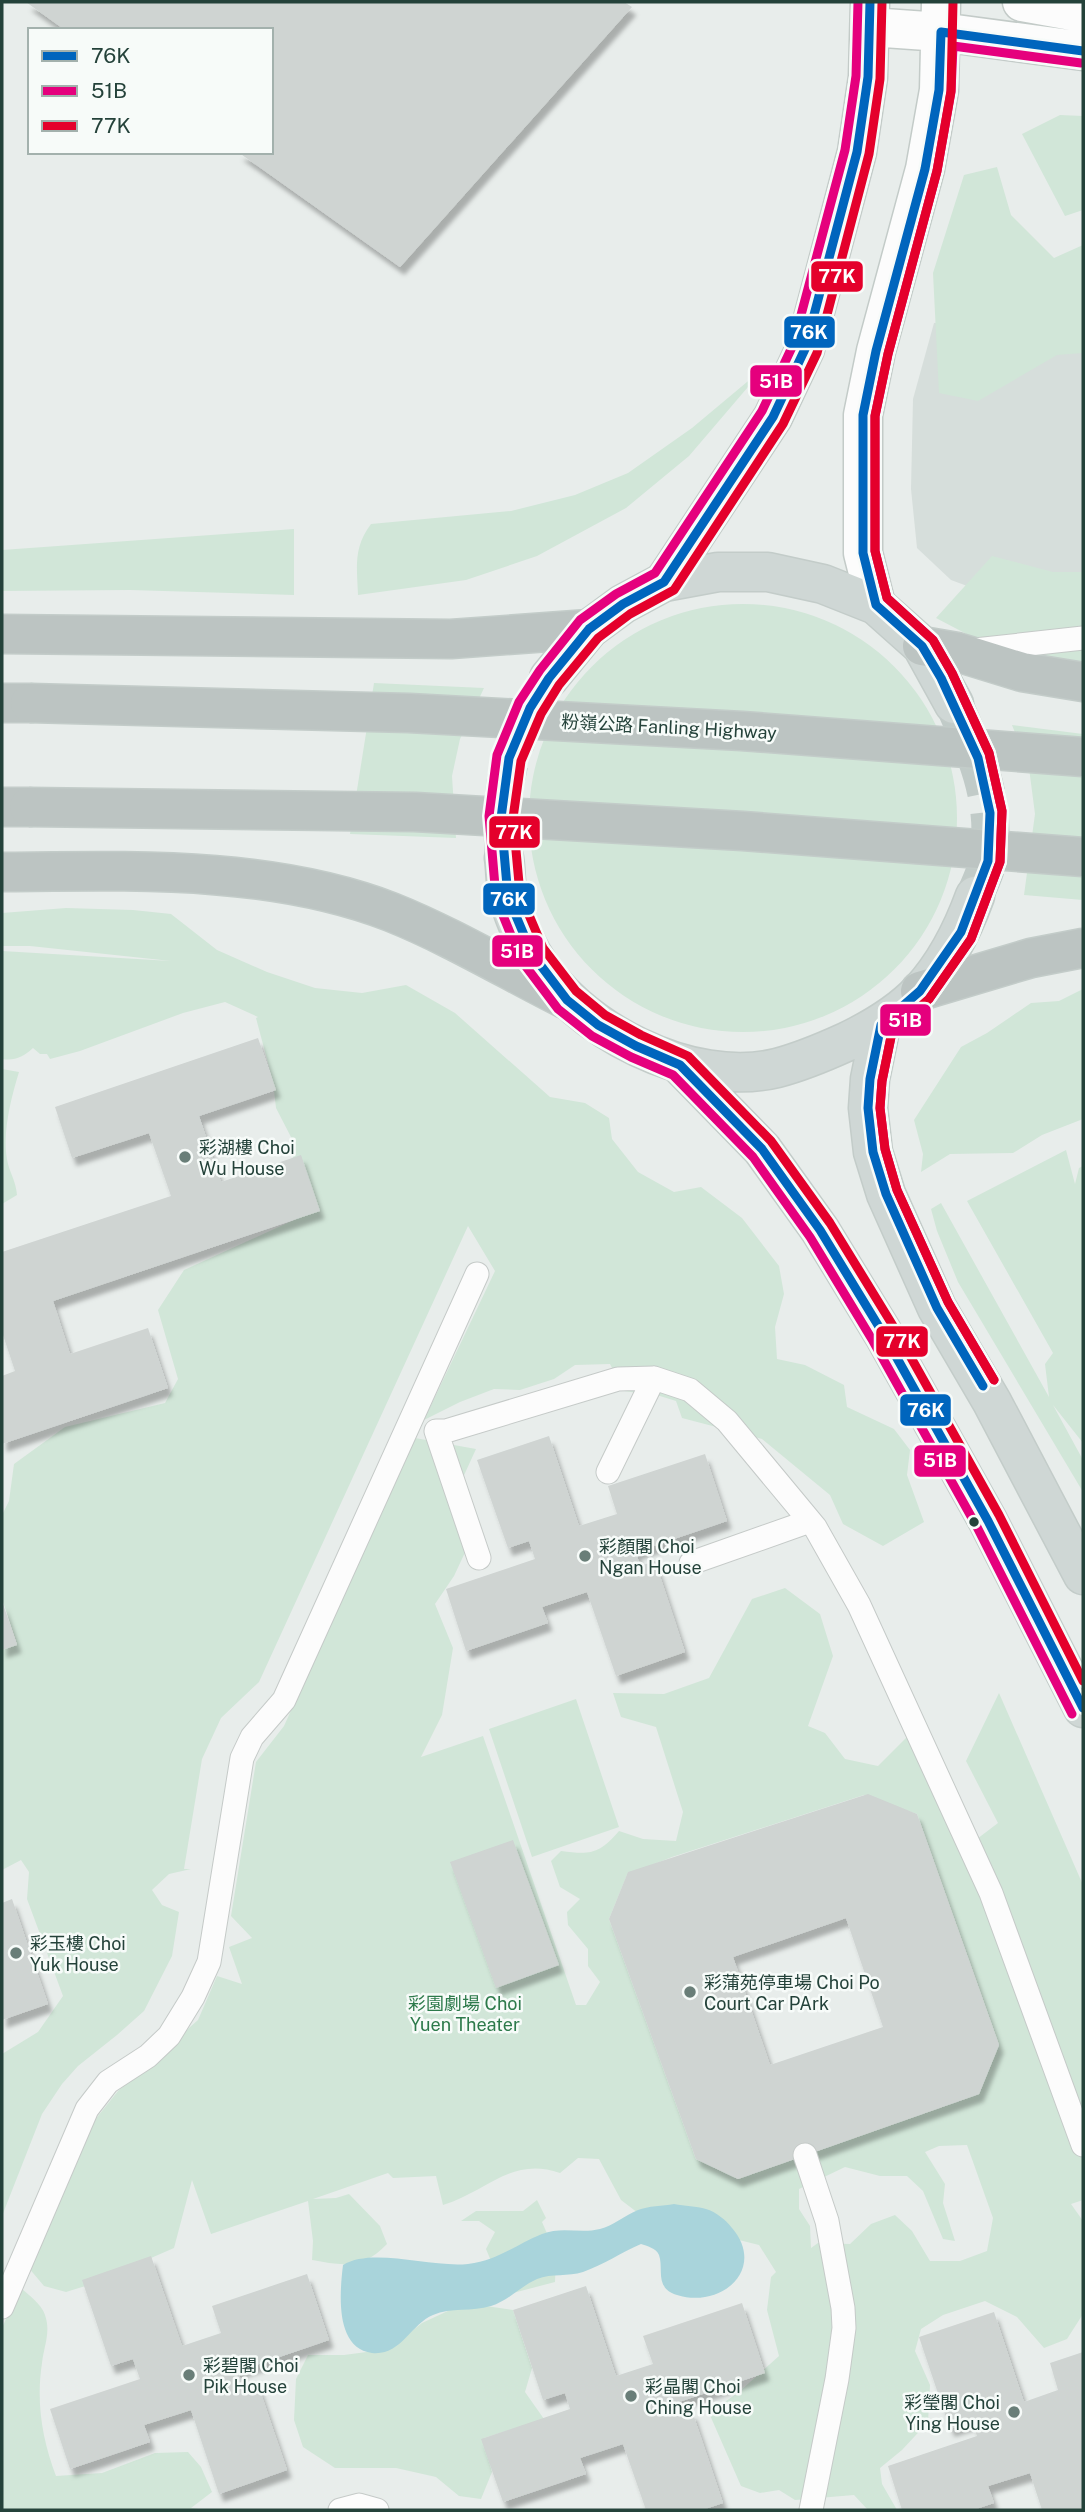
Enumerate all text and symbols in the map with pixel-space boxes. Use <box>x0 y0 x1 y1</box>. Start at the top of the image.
legend <box>28 28 273 154</box>
text: 76K <box>91 43 131 68</box>
text: 51B <box>91 78 127 103</box>
text: 77K <box>91 113 131 138</box>
line badge: 77K <box>810 260 864 293</box>
text: 77K <box>818 265 856 287</box>
line badge: 76K <box>783 315 836 349</box>
text: 76K <box>790 321 828 343</box>
line badge: 51B <box>749 364 803 398</box>
text: 51B <box>759 370 793 392</box>
street label: 粉嶺公路 Fanling Highway <box>561 711 778 743</box>
line badge: 77K <box>488 815 541 849</box>
text: 77K <box>495 821 533 843</box>
line badge: 76K <box>482 882 536 916</box>
text: 76K <box>490 888 528 910</box>
line badge: 51B <box>491 934 544 968</box>
text: 51B <box>500 940 534 962</box>
line badge: 51B <box>879 1003 932 1037</box>
text: 51B <box>888 1009 922 1031</box>
place label: 彩湖樓 Choi Wu House <box>199 1137 295 1179</box>
marker: 彩湖樓 Choi Wu House <box>177 1149 193 1165</box>
line badge: 77K <box>875 1325 929 1358</box>
text: 77K <box>883 1330 921 1352</box>
line badge: 76K <box>899 1393 952 1427</box>
text: 76K <box>907 1399 945 1421</box>
line badge: 51B <box>913 1444 967 1478</box>
text: 51B <box>923 1449 957 1471</box>
unlabelled marker <box>967 1515 981 1529</box>
place label: 彩顏閣 Choi Ngan House <box>599 1536 702 1578</box>
marker: 彩顏閣 Choi Ngan House <box>577 1548 593 1564</box>
place label: 彩玉樓 Choi Yuk House <box>30 1933 126 1975</box>
marker: 彩玉樓 Choi Yuk House <box>8 1945 24 1961</box>
place label: 彩蒲苑停車場 Choi Po Court Car PArk <box>704 1972 880 2014</box>
marker: 彩蒲苑停車場 Choi Po Court Car PArk <box>682 1984 698 2000</box>
park label: 彩園劇場 Choi Yuen Theater <box>408 1993 522 2035</box>
place label: 彩碧閣 Choi Pik House <box>203 2355 299 2397</box>
marker: 彩碧閣 Choi Pik House <box>181 2367 197 2383</box>
place label: 彩晶閣 Choi Ching House <box>645 2376 752 2418</box>
marker: 彩晶閣 Choi Ching House <box>623 2388 639 2404</box>
place label: 彩瑩閣 Choi Ying House <box>904 2392 1000 2434</box>
marker: 彩瑩閣 Choi Ying House <box>1006 2404 1022 2420</box>

